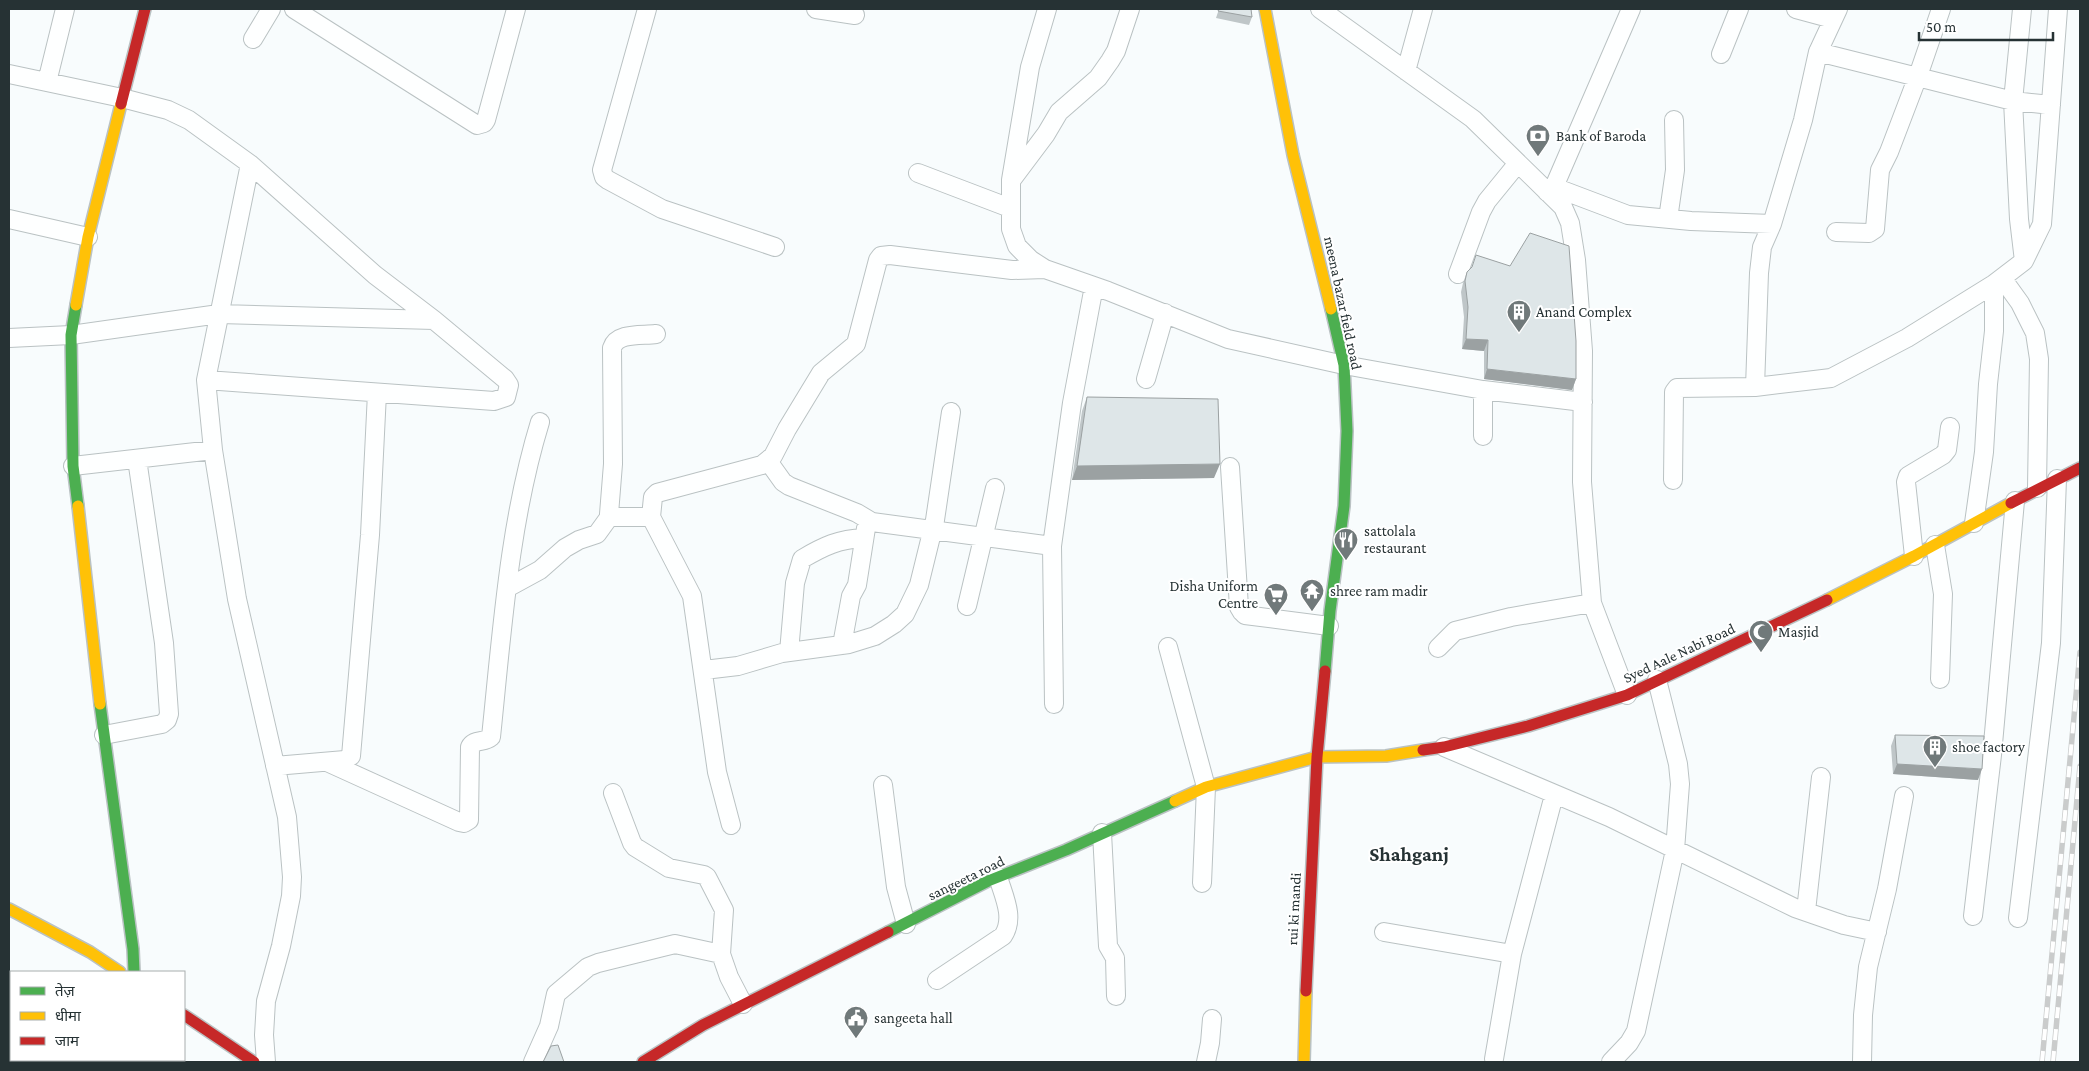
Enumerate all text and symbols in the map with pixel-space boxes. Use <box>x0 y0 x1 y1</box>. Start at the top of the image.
scale bar <box>1919 10 2053 42</box>
text: 50 m <box>1926 19 1956 35</box>
bank icon: Bank of Baroda <box>1525 123 1551 157</box>
place label: Bank of Baroda <box>1556 128 1646 144</box>
street label: meena bazar field road <box>1321 235 1365 371</box>
building icon: Anand Complex <box>1506 299 1532 333</box>
place label: Anand Complex <box>1536 304 1632 321</box>
place label: sattolala restaurant <box>1364 523 1427 556</box>
restaurant icon: sattolala restaurant <box>1333 527 1359 561</box>
place label: Disha Uniform Centre <box>1169 578 1258 611</box>
temple icon: shree ram madir <box>1299 578 1325 612</box>
supermarket icon: Disha Uniform Centre <box>1263 582 1289 616</box>
place label: shree ram madir <box>1330 583 1429 599</box>
mosque icon: Masjid <box>1748 619 1774 653</box>
street label: Syed Aale Nabi Road <box>1621 620 1738 687</box>
place label: Masjid <box>1778 624 1819 641</box>
building icon: shoe factory <box>1922 734 1948 768</box>
place label: shoe factory <box>1952 739 2025 756</box>
district label: Shahganj <box>1369 843 1449 866</box>
street label: sangeeta road <box>925 853 1007 904</box>
street label: rui ki mandi <box>1284 872 1304 946</box>
legend <box>10 971 185 1061</box>
text: तेज़ <box>55 982 76 999</box>
public building icon: sangeeta hall <box>843 1005 869 1039</box>
text: धीमा <box>55 1008 82 1024</box>
place label: sangeeta hall <box>874 1010 953 1027</box>
text: जाम <box>55 1033 80 1049</box>

